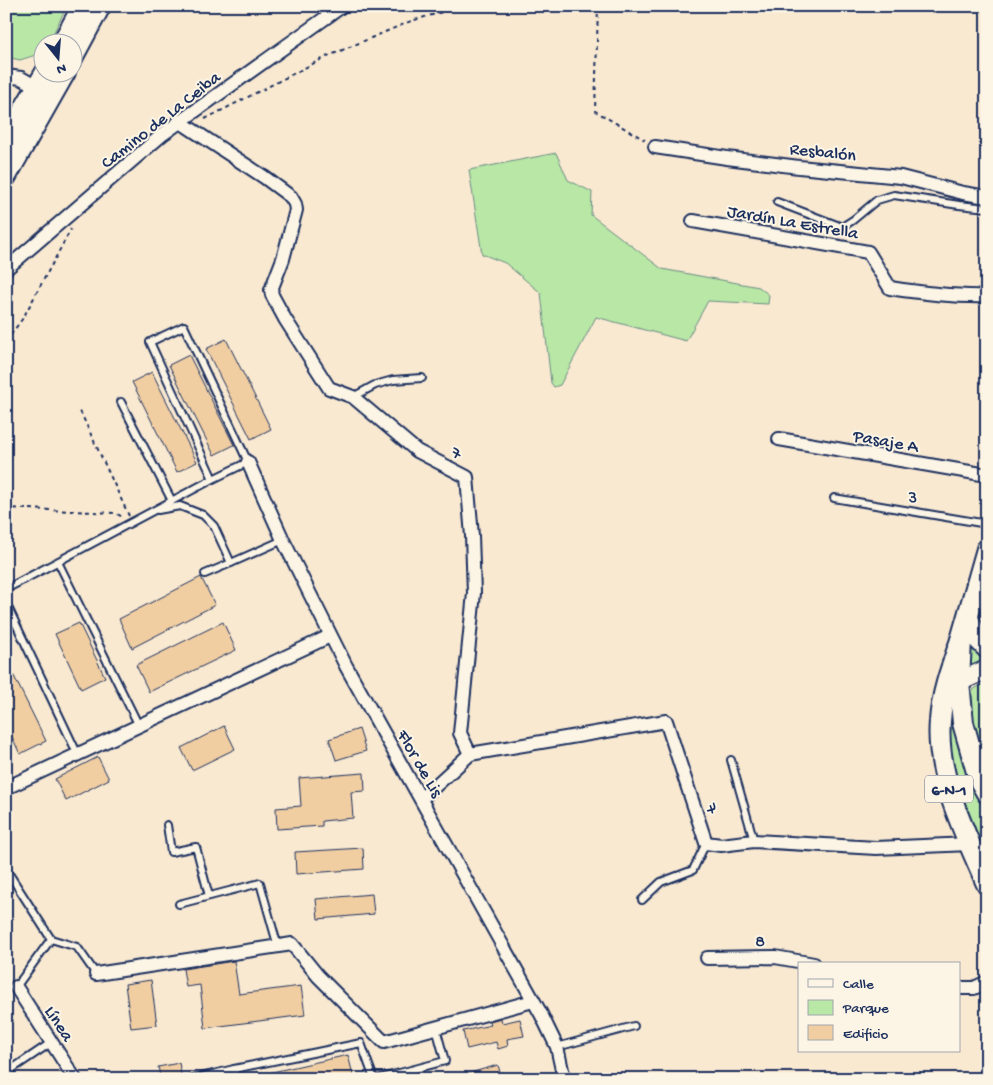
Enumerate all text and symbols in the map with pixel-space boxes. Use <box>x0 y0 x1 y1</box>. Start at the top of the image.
north arrow <box>32 32 82 82</box>
text: N <box>54 59 68 78</box>
street label: Camino de La Ceiba <box>98 67 226 174</box>
street label: Resbalón <box>788 140 857 167</box>
street label: Jardín La Estrella <box>725 202 861 246</box>
street label: Pasaje A <box>850 426 921 459</box>
street label: 7 <box>446 442 465 466</box>
street label: 3 <box>905 487 919 510</box>
street label: Flor de Lis <box>391 726 447 803</box>
road number: 6-N-1 <box>925 776 973 802</box>
street label: 7 <box>699 800 722 817</box>
street label: 8 <box>755 932 765 953</box>
legend <box>798 962 960 1052</box>
text: Calle <box>843 976 874 994</box>
text: Parque <box>842 1000 889 1018</box>
street label: Línea <box>39 1003 78 1047</box>
text: Edificio <box>843 1026 889 1044</box>

